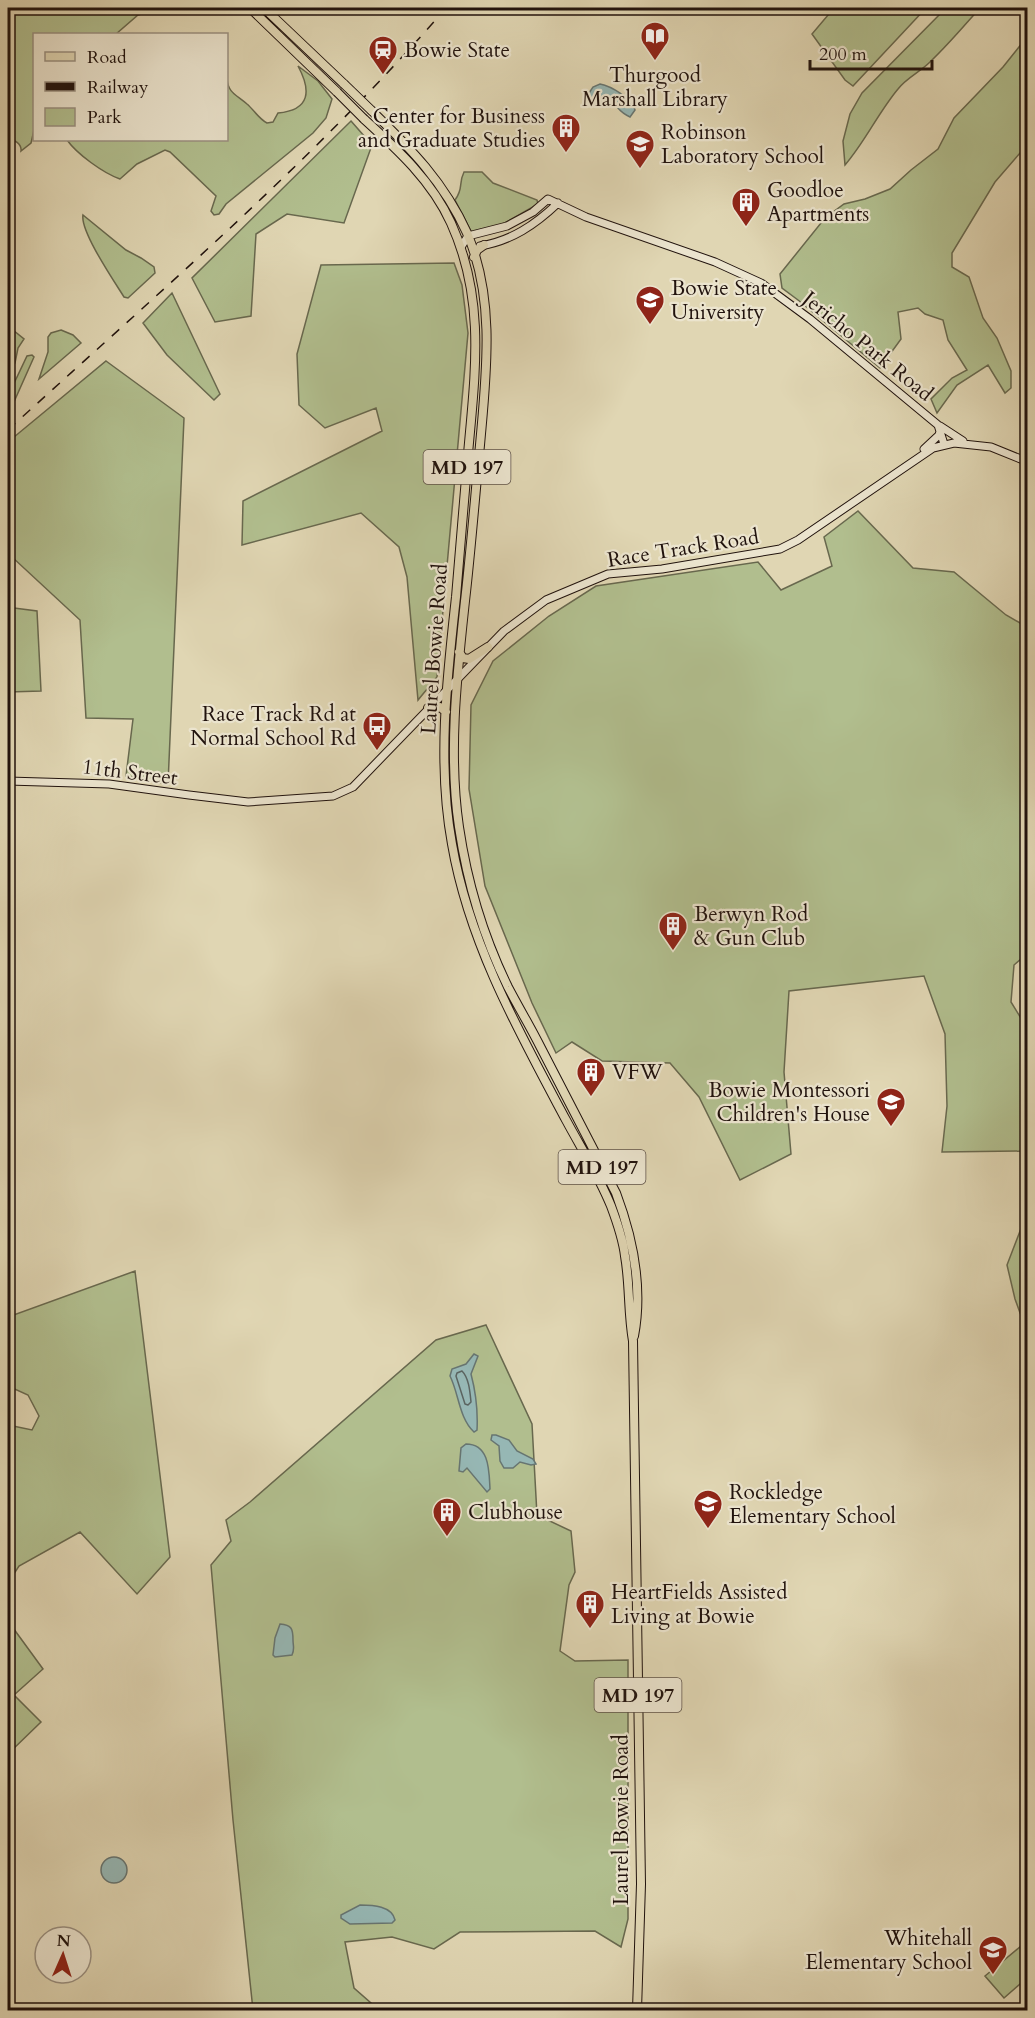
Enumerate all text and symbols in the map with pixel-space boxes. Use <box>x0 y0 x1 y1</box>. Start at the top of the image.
library icon: Thurgood Marshall Library <box>639 20 671 62</box>
legend <box>33 33 228 141</box>
scale bar <box>810 33 932 71</box>
station icon: Bowie State <box>367 34 399 76</box>
place label: Bowie State <box>404 36 510 65</box>
text: 200 m <box>819 42 867 67</box>
text: Road <box>87 45 127 70</box>
place label: Thurgood Marshall Library <box>582 61 728 114</box>
text: Railway <box>87 75 149 100</box>
place label: Center for Business and Graduate Studies <box>358 102 545 155</box>
text: Park <box>87 105 122 130</box>
building icon: Center for Business and Graduate Studies <box>550 112 582 154</box>
place label: Robinson Laboratory School <box>661 118 824 171</box>
school or university icon: Robinson Laboratory School <box>624 128 656 170</box>
place label: Goodloe Apartments <box>767 176 869 229</box>
building icon: Goodloe Apartments <box>730 186 762 228</box>
place label: Bowie State University <box>671 274 777 327</box>
street label: Jericho Park Road <box>794 283 939 408</box>
school or university icon: Bowie State University <box>634 284 666 326</box>
road number: MD 197 <box>424 450 510 484</box>
street label: Race Track Road <box>605 522 761 575</box>
street label: Laurel Bowie Road <box>414 563 455 735</box>
place label: Race Track Rd at Normal School Rd <box>190 700 356 753</box>
bus stop icon: Race Track Rd at Normal School Rd <box>361 710 393 752</box>
street label: 11th Street <box>81 752 180 793</box>
place label: Berwyn Rod & Gun Club <box>694 900 808 953</box>
building icon: Berwyn Rod & Gun Club <box>657 910 689 952</box>
building icon: VFW <box>575 1056 607 1098</box>
place label: VFW <box>612 1058 663 1087</box>
place label: Bowie Montessori Children's House <box>708 1076 870 1129</box>
school or university icon: Bowie Montessori Children's House <box>875 1086 907 1128</box>
road number: MD 197 <box>558 1150 646 1184</box>
place label: Rockledge Elementary School <box>729 1478 896 1531</box>
school or university icon: Rockledge Elementary School <box>692 1488 724 1530</box>
building icon: Clubhouse <box>431 1496 463 1538</box>
place label: Clubhouse <box>468 1498 563 1527</box>
place label: HeartFields Assisted Living at Bowie <box>611 1578 787 1631</box>
building icon: HeartFields Assisted Living at Bowie <box>574 1588 606 1630</box>
road number: MD 197 <box>594 1678 682 1712</box>
street label: Laurel Bowie Road <box>607 1734 636 1906</box>
place label: Whitehall Elementary School <box>805 1924 972 1977</box>
north arrow <box>33 1925 93 1985</box>
text: N <box>56 1930 71 1952</box>
school or university icon: Whitehall Elementary School <box>977 1934 1009 1976</box>

